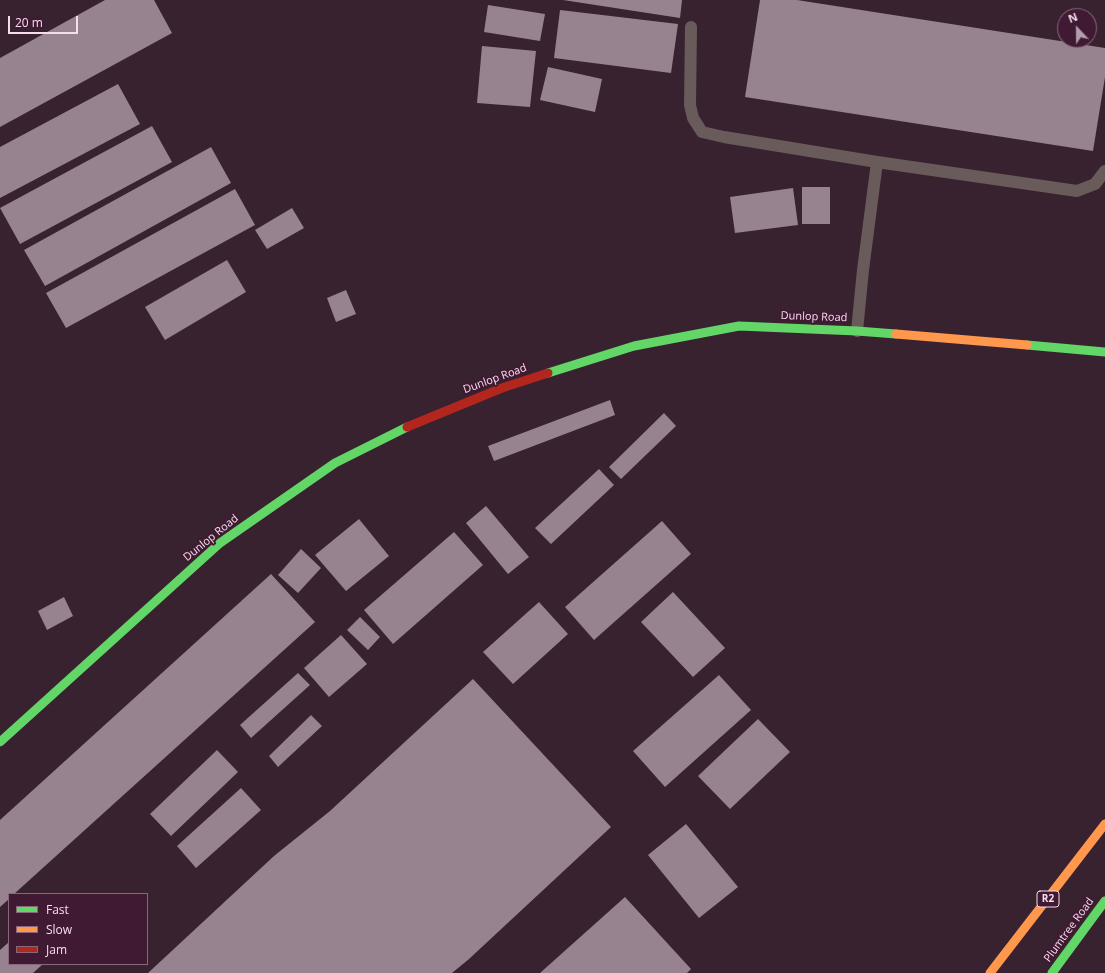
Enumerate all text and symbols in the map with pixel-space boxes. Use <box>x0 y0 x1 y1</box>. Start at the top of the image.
scale bar <box>10 8 80 34</box>
north arrow <box>1057 8 1097 48</box>
text: N <box>1066 9 1080 26</box>
text: 20 m <box>15 14 43 31</box>
street label: Dunlop Road <box>780 309 848 325</box>
street label: Dunlop Road <box>461 361 529 397</box>
street label: Dunlop Road <box>181 512 241 564</box>
road number: R2 <box>1037 891 1059 907</box>
legend <box>8 893 148 965</box>
street label: Plumtree Road <box>1041 895 1097 965</box>
text: Fast <box>46 901 69 918</box>
text: Slow <box>46 921 72 938</box>
text: Jam <box>46 941 67 958</box>

